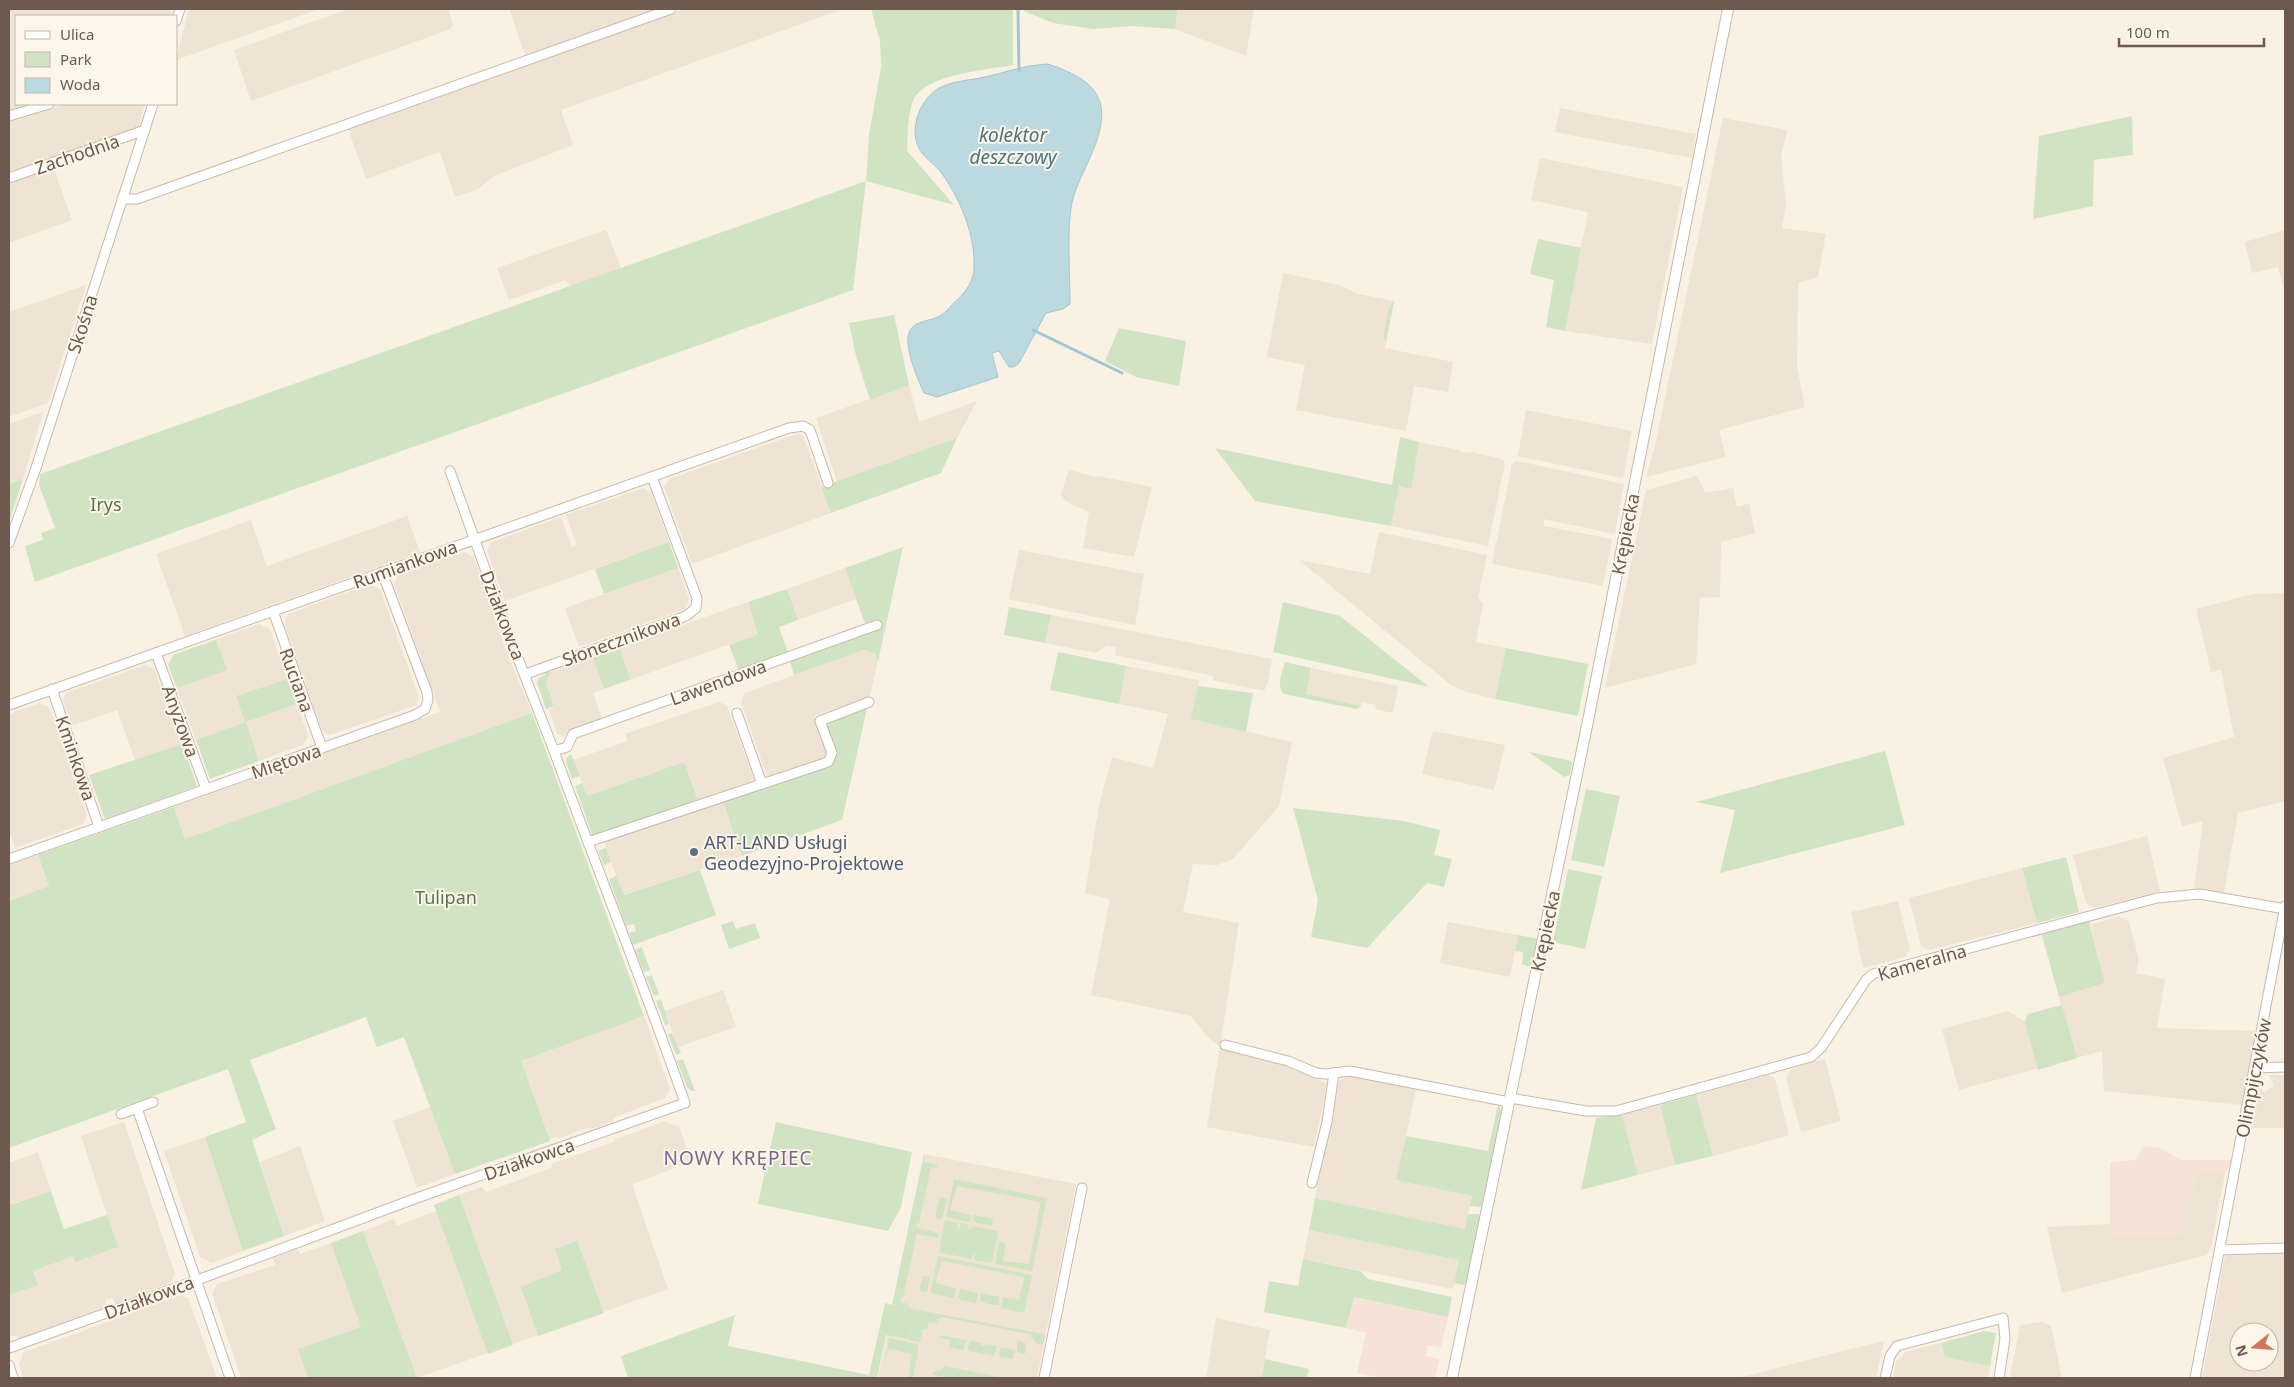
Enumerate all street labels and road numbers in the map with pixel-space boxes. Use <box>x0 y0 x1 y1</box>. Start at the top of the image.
street label: Zachodnia <box>31 128 123 180</box>
street label: Skośna <box>61 292 103 356</box>
street label: Krępiecka <box>1605 491 1645 577</box>
street label: Rumiankowa <box>349 534 461 594</box>
street label: Działkowca <box>475 567 531 663</box>
street label: Słonecznikowa <box>559 607 683 671</box>
street label: Ruciana <box>274 644 320 716</box>
street label: Lawendowa <box>667 653 769 711</box>
street label: Anyżowa <box>157 682 205 760</box>
street label: Kminkowa <box>50 712 102 804</box>
street label: Miętowa <box>248 738 324 784</box>
street label: Krępiecka <box>1525 888 1565 974</box>
street label: Kameralna <box>1875 938 1969 986</box>
street label: Olimpijczyków <box>2230 1016 2276 1140</box>
street label: Działkowca <box>481 1132 577 1186</box>
street label: Działkowca <box>101 1270 197 1324</box>

